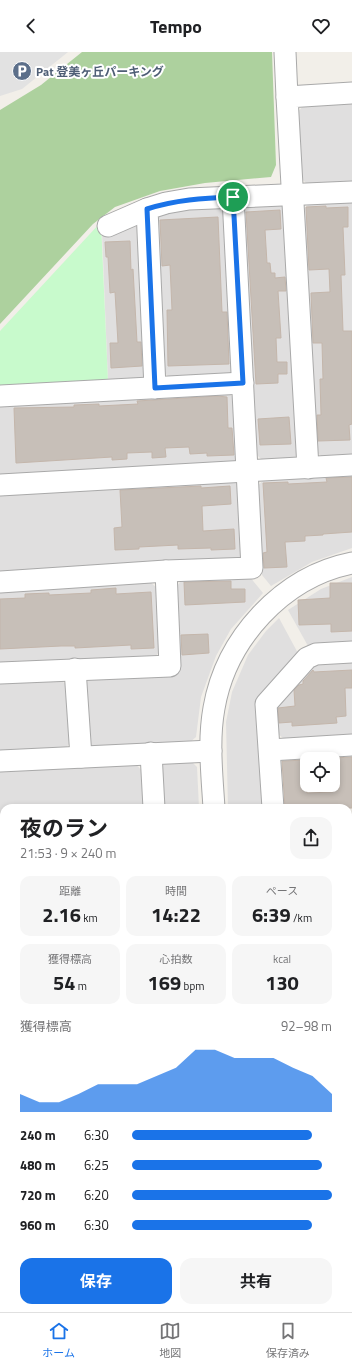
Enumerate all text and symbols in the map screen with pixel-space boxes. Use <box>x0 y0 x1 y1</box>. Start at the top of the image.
text: Tempo <box>150 13 202 40</box>
icon: back <box>20 15 42 37</box>
icon: heart <box>310 15 332 37</box>
parking icon: Pat 登美ヶ丘パーキング <box>11 60 33 82</box>
place label: Pat 登美ヶ丘パーキング <box>36 62 164 81</box>
pin <box>216 180 250 214</box>
icon: arrive <box>222 186 244 208</box>
map controls <box>300 752 340 792</box>
button: locate <box>300 752 340 792</box>
text: 夜のラン <box>20 811 108 845</box>
button: share <box>290 817 332 859</box>
text: 21:53 · 9 × 240 m <box>20 843 116 863</box>
text: 距離 <box>59 883 81 899</box>
text: 時間 <box>165 883 187 899</box>
text: ペース <box>266 883 298 899</box>
text: 2.16 <box>42 899 81 930</box>
text: 14:22 <box>151 899 201 930</box>
text: 6:39 <box>252 899 291 930</box>
text: km <box>81 910 98 926</box>
text: /km <box>291 910 312 926</box>
text: 獲得標高 <box>48 951 92 967</box>
text: 心拍数 <box>160 951 193 967</box>
text: kcal <box>273 951 291 967</box>
text: 54 <box>53 967 75 998</box>
text: 169 <box>148 967 181 998</box>
text: 130 <box>265 967 299 998</box>
text: m <box>75 978 87 994</box>
text: bpm <box>181 978 204 994</box>
text: 獲得標高 <box>20 1016 72 1036</box>
text: 92–98 m <box>281 1016 332 1036</box>
text: 240 m <box>20 1125 56 1145</box>
text: 6:30 <box>84 1125 109 1145</box>
text: 480 m <box>20 1155 56 1175</box>
text: 6:25 <box>84 1155 109 1175</box>
text: 720 m <box>20 1185 56 1205</box>
text: 6:20 <box>84 1185 109 1205</box>
text: 960 m <box>20 1215 56 1235</box>
text: 6:30 <box>84 1215 109 1235</box>
button: 保存 <box>20 1258 172 1304</box>
button: 共有 <box>180 1258 332 1304</box>
tab: ホーム <box>42 1320 75 1361</box>
tab: 地図 <box>159 1320 181 1361</box>
tab: 保存済み <box>266 1320 310 1361</box>

